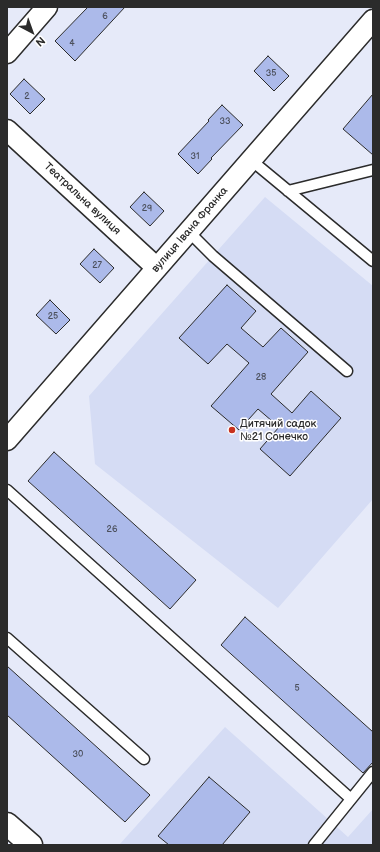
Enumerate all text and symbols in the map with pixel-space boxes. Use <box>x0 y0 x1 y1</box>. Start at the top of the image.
north arrow <box>12 12 52 52</box>
house number: 6 <box>102 12 108 22</box>
text: N <box>33 34 48 49</box>
house number: 4 <box>69 39 75 49</box>
house number: 35 <box>266 69 276 79</box>
house number: 2 <box>24 92 30 102</box>
house number: 33 <box>219 117 231 127</box>
house number: 31 <box>190 152 200 162</box>
street label: Театральна вулиця <box>41 160 123 238</box>
street label: вулиця Івана Франка <box>149 184 231 276</box>
house number: 29 <box>142 204 152 214</box>
house number: 27 <box>92 261 102 271</box>
house number: 25 <box>48 312 58 322</box>
house number: 28 <box>256 373 266 383</box>
place label: Дитячий садок №21 Сонечко <box>240 417 316 443</box>
marker: Дитячий садок №21 Сонечко <box>227 425 237 435</box>
house number: 26 <box>107 525 117 535</box>
house number: 5 <box>294 684 300 694</box>
house number: 30 <box>73 750 83 760</box>

